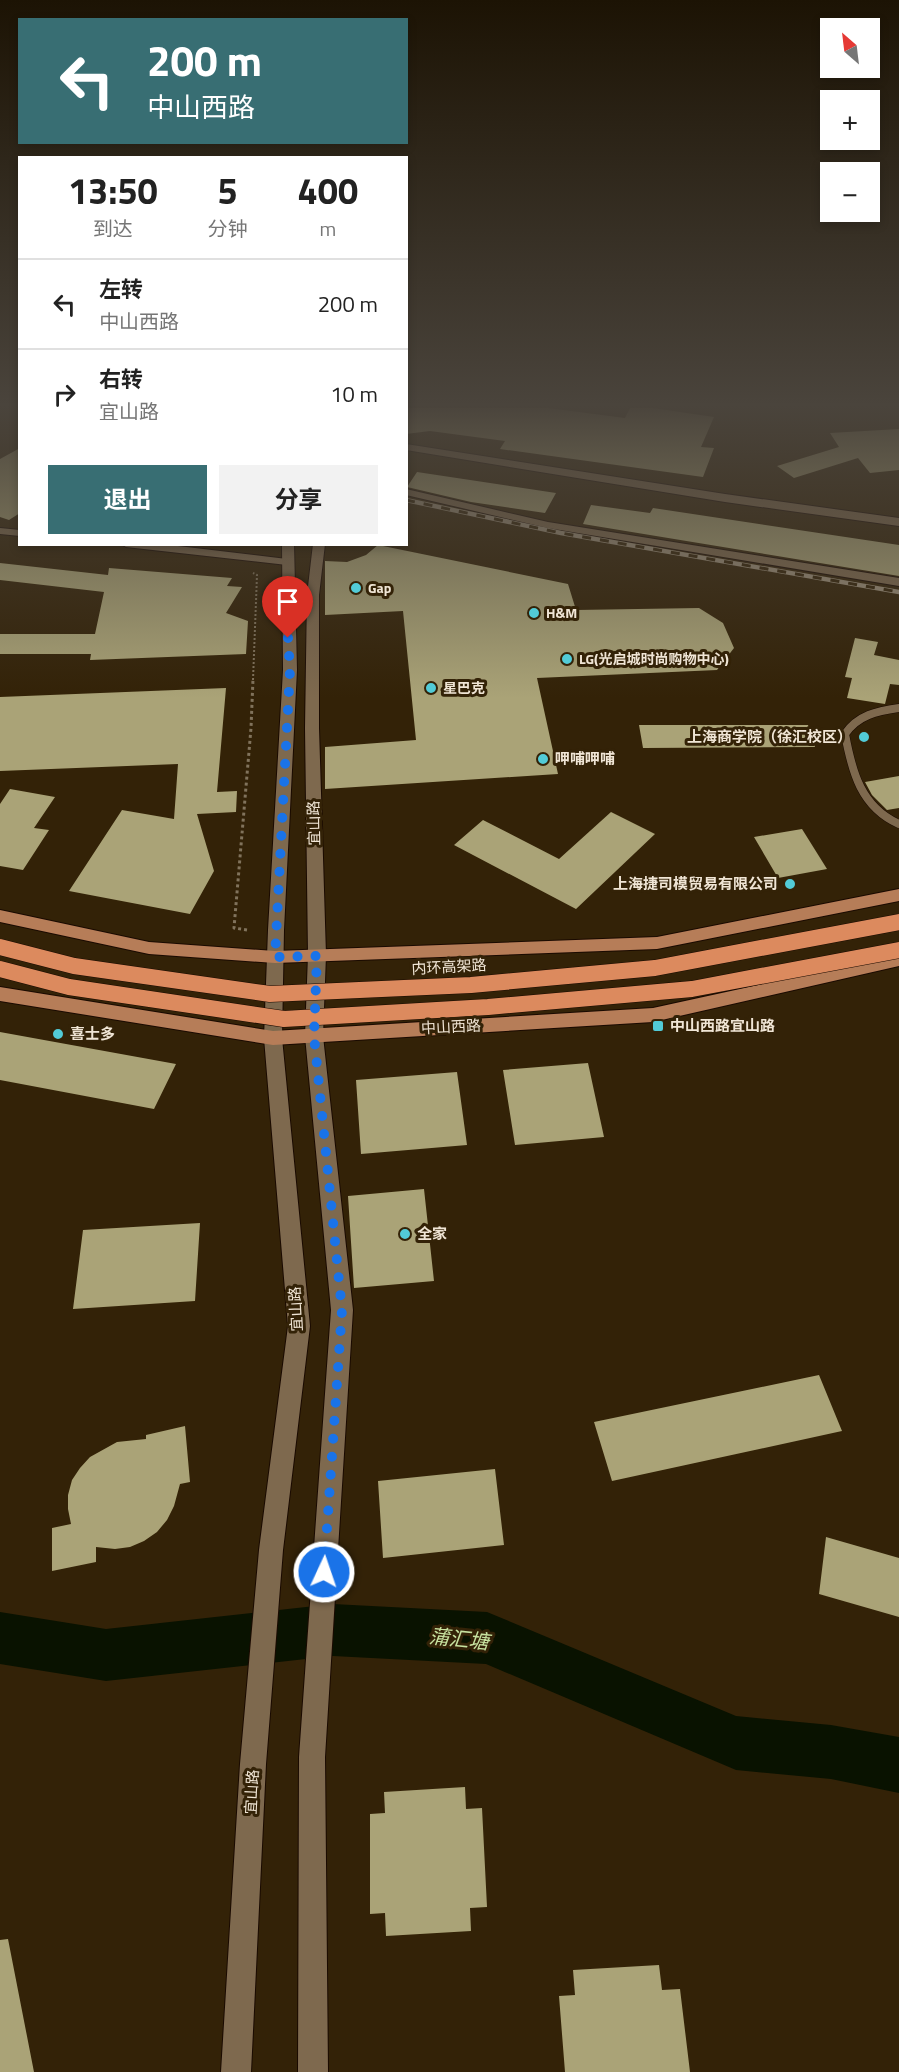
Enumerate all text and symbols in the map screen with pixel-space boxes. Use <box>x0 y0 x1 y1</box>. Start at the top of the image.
north arrow <box>820 18 880 78</box>
map controls <box>820 18 880 222</box>
text: 200 m <box>147 28 262 92</box>
icon: left <box>48 42 126 120</box>
text: 中山西路 <box>147 86 255 127</box>
button: + <box>820 90 880 150</box>
button: − <box>820 162 880 222</box>
text: 13:50 <box>68 163 158 218</box>
text: 5 <box>218 163 238 218</box>
text: 400 <box>298 163 358 218</box>
text: 到达 <box>93 213 133 244</box>
text: 分钟 <box>208 213 248 244</box>
text: m <box>319 213 336 244</box>
text: 左转 <box>99 272 143 306</box>
text: 200 m <box>318 287 378 321</box>
icon: left <box>48 288 81 321</box>
text: 中山西路 <box>99 306 179 337</box>
text: 右转 <box>99 362 143 396</box>
text: 10 m <box>330 377 378 411</box>
icon: right <box>48 378 81 411</box>
text: 宜山路 <box>99 396 159 427</box>
button: 退出 <box>48 465 207 534</box>
button: 分享 <box>219 465 378 534</box>
pin <box>262 576 313 638</box>
place label: Gap <box>368 577 392 598</box>
marker: Gap <box>349 581 363 595</box>
icon: arrive <box>271 585 304 618</box>
place label: H&M <box>546 602 577 623</box>
marker: H&M <box>527 606 541 620</box>
place label: LG(光启城时尚购物中心) <box>579 648 729 669</box>
marker: LG(光启城时尚购物中心) <box>560 652 574 666</box>
place label: 星巴克 <box>443 677 485 698</box>
marker: 星巴克 <box>424 681 438 695</box>
place label: 上海商学院（徐汇校区） <box>687 725 852 748</box>
marker: 上海商学院（徐汇校区） <box>857 730 871 744</box>
place label: 呷哺呷哺 <box>555 747 615 770</box>
marker: 呷哺呷哺 <box>536 752 550 766</box>
street label: 宜山路 <box>302 800 325 846</box>
place label: 上海捷司模贸易有限公司 <box>613 872 778 895</box>
marker: 上海捷司模贸易有限公司 <box>783 877 797 891</box>
street label: 内环高架路 <box>411 953 487 980</box>
street label: 中山西路 <box>420 1013 482 1040</box>
place label: 中山西路宜山路 <box>670 1014 775 1037</box>
marker: 中山西路宜山路 <box>651 1019 665 1033</box>
place label: 喜士多 <box>70 1022 115 1045</box>
marker: 喜士多 <box>51 1027 65 1041</box>
place label: 全家 <box>417 1222 447 1245</box>
marker: 全家 <box>398 1227 412 1241</box>
street label: 宜山路 <box>283 1286 308 1332</box>
position arrow <box>292 1540 356 1604</box>
water label: 蒲汇塘 <box>428 1620 493 1657</box>
street label: 宜山路 <box>239 1769 264 1815</box>

